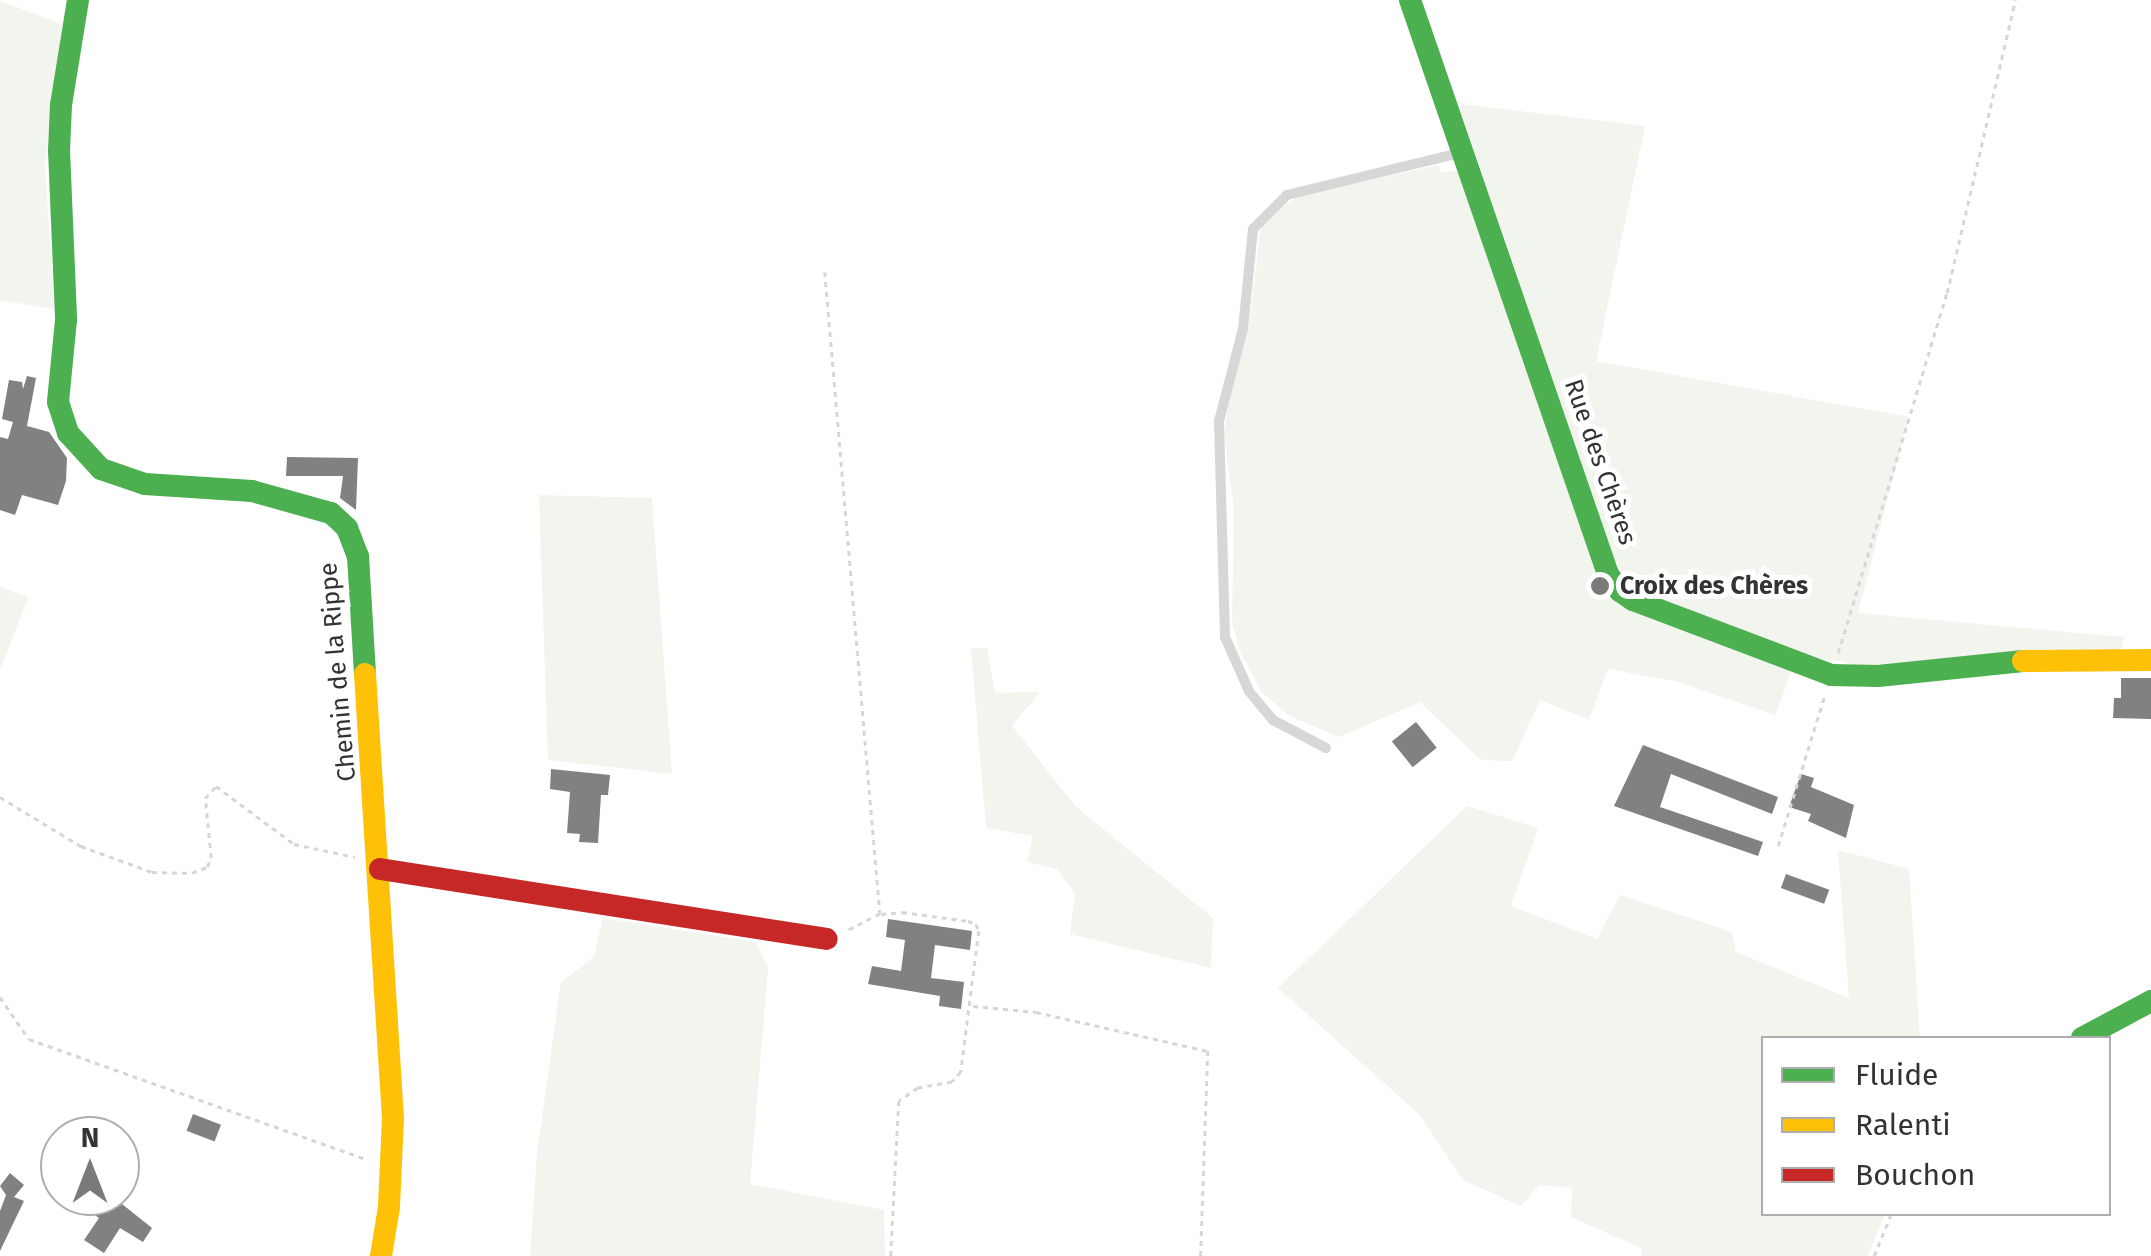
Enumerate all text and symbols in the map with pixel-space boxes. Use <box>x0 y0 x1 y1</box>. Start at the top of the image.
street label: Rue des Chères <box>1558 375 1642 549</box>
street label: Chemin de la Rippe <box>313 561 363 783</box>
place label: Croix des Chères <box>1620 571 1808 601</box>
marker: Croix des Chères <box>1589 575 1611 597</box>
legend <box>1761 1036 2111 1216</box>
text: Fluide <box>1855 1057 1938 1093</box>
text: Ralenti <box>1855 1107 1951 1143</box>
north arrow <box>40 1116 140 1216</box>
text: N <box>81 1121 99 1154</box>
text: Bouchon <box>1855 1157 1975 1193</box>

